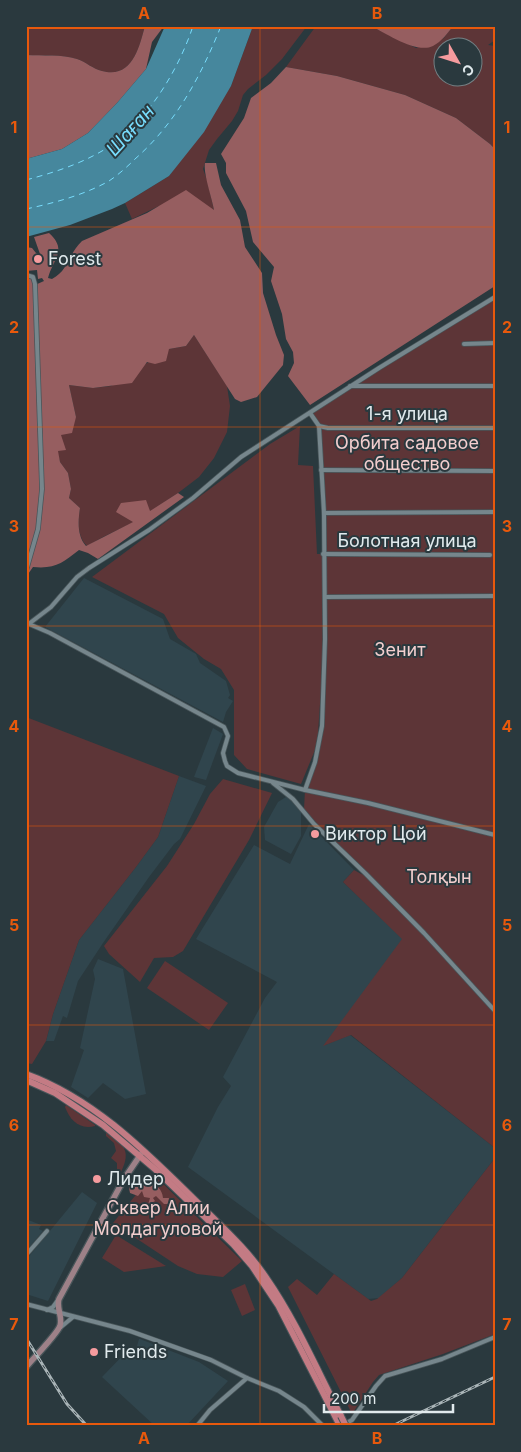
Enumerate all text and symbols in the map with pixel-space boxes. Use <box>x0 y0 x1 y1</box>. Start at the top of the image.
text: A <box>138 3 150 23</box>
text: B <box>372 3 382 23</box>
north arrow <box>434 38 484 88</box>
text: С <box>459 61 478 80</box>
water label: Шаған <box>101 100 159 161</box>
text: 1 <box>11 117 17 137</box>
text: 1 <box>504 117 510 137</box>
place label: Forest <box>48 248 101 269</box>
marker: Forest <box>32 253 44 265</box>
text: 2 <box>9 317 19 337</box>
text: 2 <box>502 317 512 337</box>
street label: 1-я улица <box>366 403 448 424</box>
park label: Орбита садовое общество <box>335 432 479 474</box>
text: 3 <box>9 516 19 536</box>
text: 3 <box>502 516 512 536</box>
street label: Болотная улица <box>337 530 477 551</box>
park label: Зенит <box>374 639 426 660</box>
text: 4 <box>9 716 20 736</box>
text: 4 <box>502 716 513 736</box>
place label: Виктор Цой <box>325 823 427 844</box>
marker: Виктор Цой <box>309 828 321 840</box>
park label: Толқын <box>406 866 472 887</box>
text: 5 <box>9 915 19 935</box>
text: 5 <box>502 915 512 935</box>
text: 6 <box>9 1115 19 1135</box>
text: 6 <box>502 1115 512 1135</box>
place label: Лидер <box>107 1168 164 1189</box>
marker: Лидер <box>91 1173 103 1185</box>
park label: Сквер Алии Молдагуловой <box>94 1197 223 1239</box>
text: 7 <box>9 1314 19 1334</box>
text: 7 <box>502 1314 512 1334</box>
place label: Friends <box>104 1341 167 1362</box>
marker: Friends <box>88 1346 100 1358</box>
scale bar <box>324 1382 452 1414</box>
text: 200 m <box>331 1389 376 1408</box>
text: A <box>138 1428 150 1448</box>
text: B <box>372 1428 382 1448</box>

